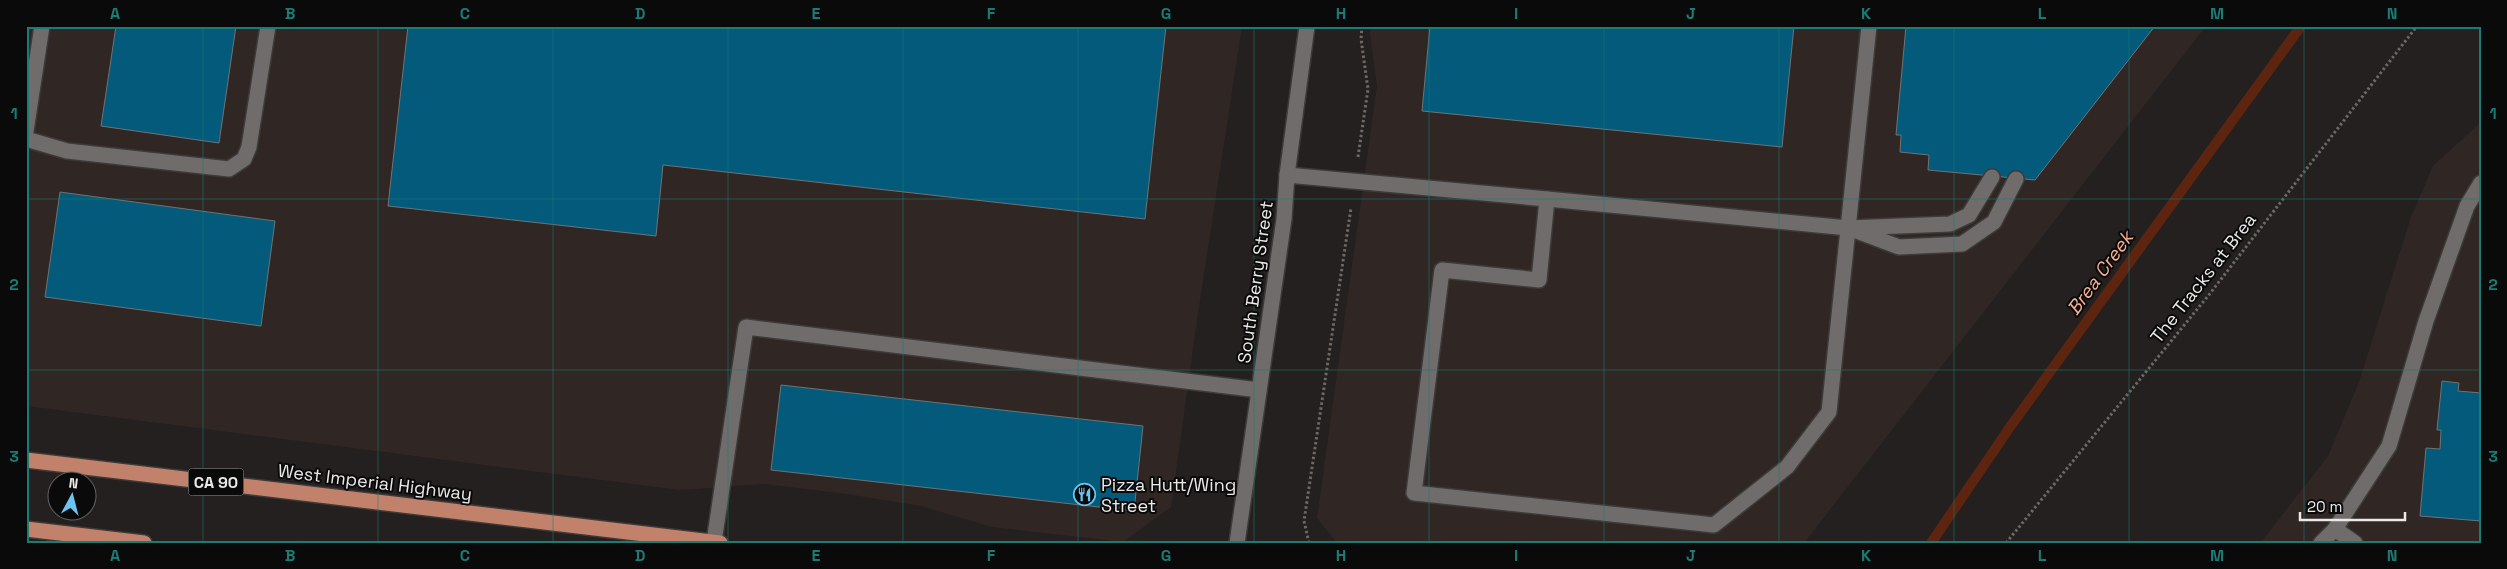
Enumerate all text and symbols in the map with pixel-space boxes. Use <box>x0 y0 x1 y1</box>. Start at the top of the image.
text: A <box>110 3 120 24</box>
text: B <box>285 3 295 24</box>
text: C <box>460 3 470 24</box>
text: D <box>635 3 645 24</box>
text: E <box>812 3 821 24</box>
text: F <box>987 3 996 24</box>
text: G <box>1161 3 1171 24</box>
text: H <box>1336 3 1346 24</box>
text: I <box>1514 3 1518 24</box>
text: J <box>1686 3 1696 24</box>
text: K <box>1861 3 1871 24</box>
text: L <box>2038 3 2047 24</box>
text: M <box>2210 3 2224 24</box>
text: N <box>2387 3 2397 24</box>
text: 1 <box>10 103 18 124</box>
text: 1 <box>2489 103 2497 124</box>
street label: South Berry Street <box>1232 199 1278 365</box>
street label: The Tracks at Brea <box>2145 208 2261 348</box>
water label: Brea Creek <box>2061 224 2141 320</box>
text: 2 <box>9 274 19 295</box>
text: 2 <box>2488 274 2498 295</box>
text: 3 <box>9 446 19 467</box>
text: 3 <box>2488 446 2498 467</box>
street label: West Imperial Highway <box>277 459 473 505</box>
road number: CA 90 <box>188 468 244 496</box>
north arrow <box>48 472 98 522</box>
place label: Pizza Hutt/Wing Street <box>1101 473 1236 517</box>
text: N <box>68 474 79 493</box>
restaurant icon: Pizza Hutt/Wing Street <box>1073 482 1097 506</box>
scale bar <box>2300 489 2404 521</box>
text: 20 m <box>2307 497 2342 516</box>
text: A <box>110 545 120 566</box>
text: B <box>285 545 295 566</box>
text: C <box>460 545 470 566</box>
text: D <box>635 545 645 566</box>
text: E <box>812 545 821 566</box>
text: F <box>987 545 996 566</box>
text: G <box>1161 545 1171 566</box>
text: H <box>1336 545 1346 566</box>
text: I <box>1514 545 1518 566</box>
text: J <box>1686 545 1696 566</box>
text: K <box>1861 545 1871 566</box>
text: L <box>2038 545 2047 566</box>
text: M <box>2210 545 2224 566</box>
text: N <box>2387 545 2397 566</box>

